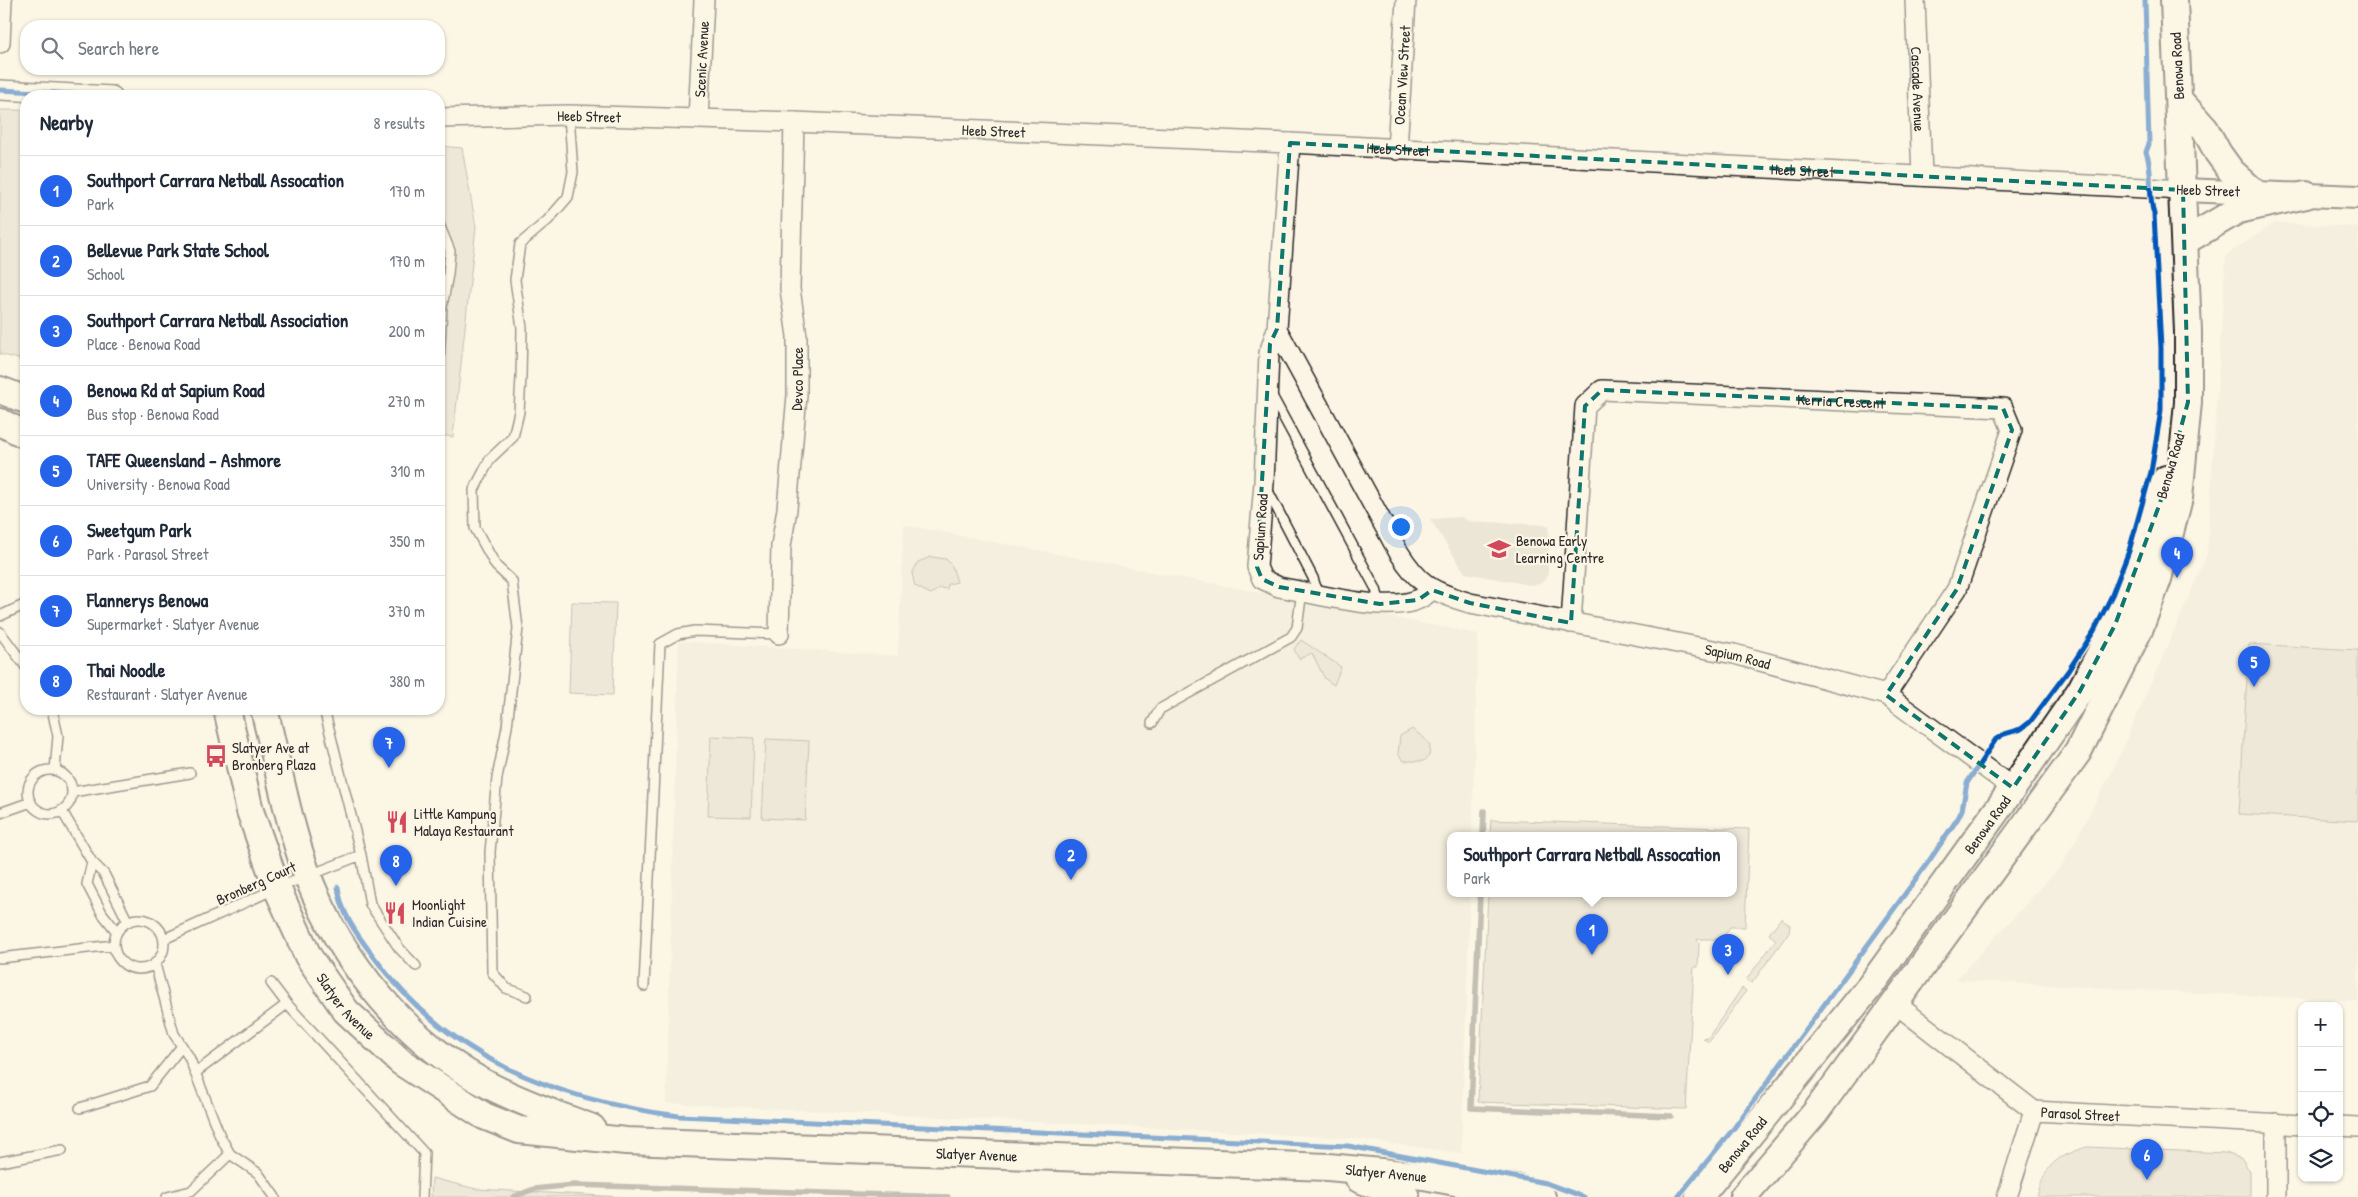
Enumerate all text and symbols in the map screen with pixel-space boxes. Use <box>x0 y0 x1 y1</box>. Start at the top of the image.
search box <box>20 20 445 75</box>
street label: Scenic Avenue <box>689 20 713 98</box>
street label: Ocean View Street <box>1388 24 1415 125</box>
street label: Benowa Road <box>2165 32 2189 100</box>
icon: search <box>38 34 66 62</box>
text: Search here <box>78 35 159 61</box>
street label: Cascade Avenue <box>1906 46 1931 132</box>
street label: Heeb Street <box>557 104 622 127</box>
text: Nearby <box>40 108 93 137</box>
text: 8 results <box>373 112 425 134</box>
street label: Heeb Street <box>961 119 1027 142</box>
street label: Heeb Street <box>1366 137 1431 161</box>
street label: Heeb Street <box>1770 158 1836 182</box>
text: Southport Carrara Netball Assocation <box>87 167 344 193</box>
street label: Heeb Street <box>2176 178 2241 202</box>
text: 1 <box>53 180 59 202</box>
text: 170 m <box>390 180 425 202</box>
text: Park <box>87 193 114 215</box>
text: Bellevue Park State School <box>87 237 269 263</box>
text: 2 <box>52 250 60 272</box>
text: 170 m <box>390 250 425 272</box>
text: School <box>87 263 124 285</box>
text: Southport Carrara Netball Association <box>87 307 348 333</box>
text: 3 <box>52 320 60 342</box>
text: 200 m <box>389 320 425 342</box>
text: Place · Benowa Road <box>87 333 200 355</box>
street label: Devco Place <box>785 347 808 411</box>
text: Benowa Rd at Sapium Road <box>87 377 264 403</box>
street label: Kerria Crescent <box>1797 388 1886 413</box>
text: 4 <box>53 390 59 412</box>
text: 270 m <box>388 390 425 412</box>
text: Bus stop · Benowa Road <box>87 403 219 425</box>
street label: Benowa Road <box>2151 431 2189 501</box>
text: TAFE Queensland - Ashmore <box>87 447 281 473</box>
text: 5 <box>53 460 59 482</box>
text: 310 m <box>390 460 425 482</box>
text: University · Benowa Road <box>87 473 230 495</box>
street label: Sapium Road <box>1247 493 1273 561</box>
your location <box>1388 514 1414 540</box>
text: Sweetgum Park <box>87 517 191 543</box>
text: 6 <box>53 530 59 552</box>
text: 350 m <box>389 530 425 552</box>
place label: Benowa Early Learning Centre <box>1516 530 1604 568</box>
school or university icon: Benowa Early Learning Centre <box>1486 536 1512 562</box>
pin: 4 <box>2161 537 2193 578</box>
text: Park · Parasol Street <box>87 543 209 565</box>
text: Flannerys Benowa <box>87 587 208 613</box>
text: 7 <box>52 600 60 622</box>
text: 370 m <box>388 600 425 622</box>
text: Supermarket · Slatyer Avenue <box>87 613 259 635</box>
street label: Sapium Road <box>1703 638 1773 674</box>
pin: 5 <box>2238 646 2270 687</box>
text: Thai Noodle <box>87 657 165 683</box>
text: 8 <box>53 670 59 692</box>
text: 380 m <box>389 670 425 692</box>
text: Restaurant · Slatyer Avenue <box>87 683 248 705</box>
pin: 7 <box>373 727 405 768</box>
place label: Slatyer Ave at Bronberg Plaza <box>232 737 316 775</box>
bus stop icon: Slatyer Ave at Bronberg Plaza <box>203 743 229 769</box>
street label: Benowa Road <box>1959 791 2015 858</box>
place label: Little Kampung Malaya Restaurant <box>414 803 514 841</box>
restaurant icon: Little Kampung Malaya Restaurant <box>384 809 410 835</box>
popup <box>1447 832 1737 897</box>
pin: 2 <box>1055 839 1087 880</box>
text: Southport Carrara Netball Assocation <box>1463 841 1721 867</box>
pin: 8 <box>380 845 412 886</box>
street label: Bronberg Court <box>213 856 300 910</box>
text: Park <box>1463 867 1490 889</box>
place label: Moonlight Indian Cuisine <box>412 894 487 932</box>
restaurant icon: Moonlight Indian Cuisine <box>382 900 408 926</box>
pin: 1 <box>1576 914 1608 955</box>
pin: 3 <box>1712 934 1744 975</box>
street label: Slatyer Avenue <box>312 968 380 1044</box>
map controls <box>2298 1002 2343 1182</box>
button: + <box>2298 1002 2343 1047</box>
button: − <box>2298 1047 2343 1092</box>
button: locate <box>2298 1092 2343 1137</box>
street label: Parasol Street <box>2040 1101 2121 1126</box>
street label: Benowa Road <box>1712 1111 1771 1177</box>
button: layers <box>2298 1137 2343 1182</box>
pin: 6 <box>2131 1139 2163 1180</box>
street label: Slatyer Avenue <box>936 1142 1018 1166</box>
street label: Slatyer Avenue <box>1345 1158 1428 1187</box>

